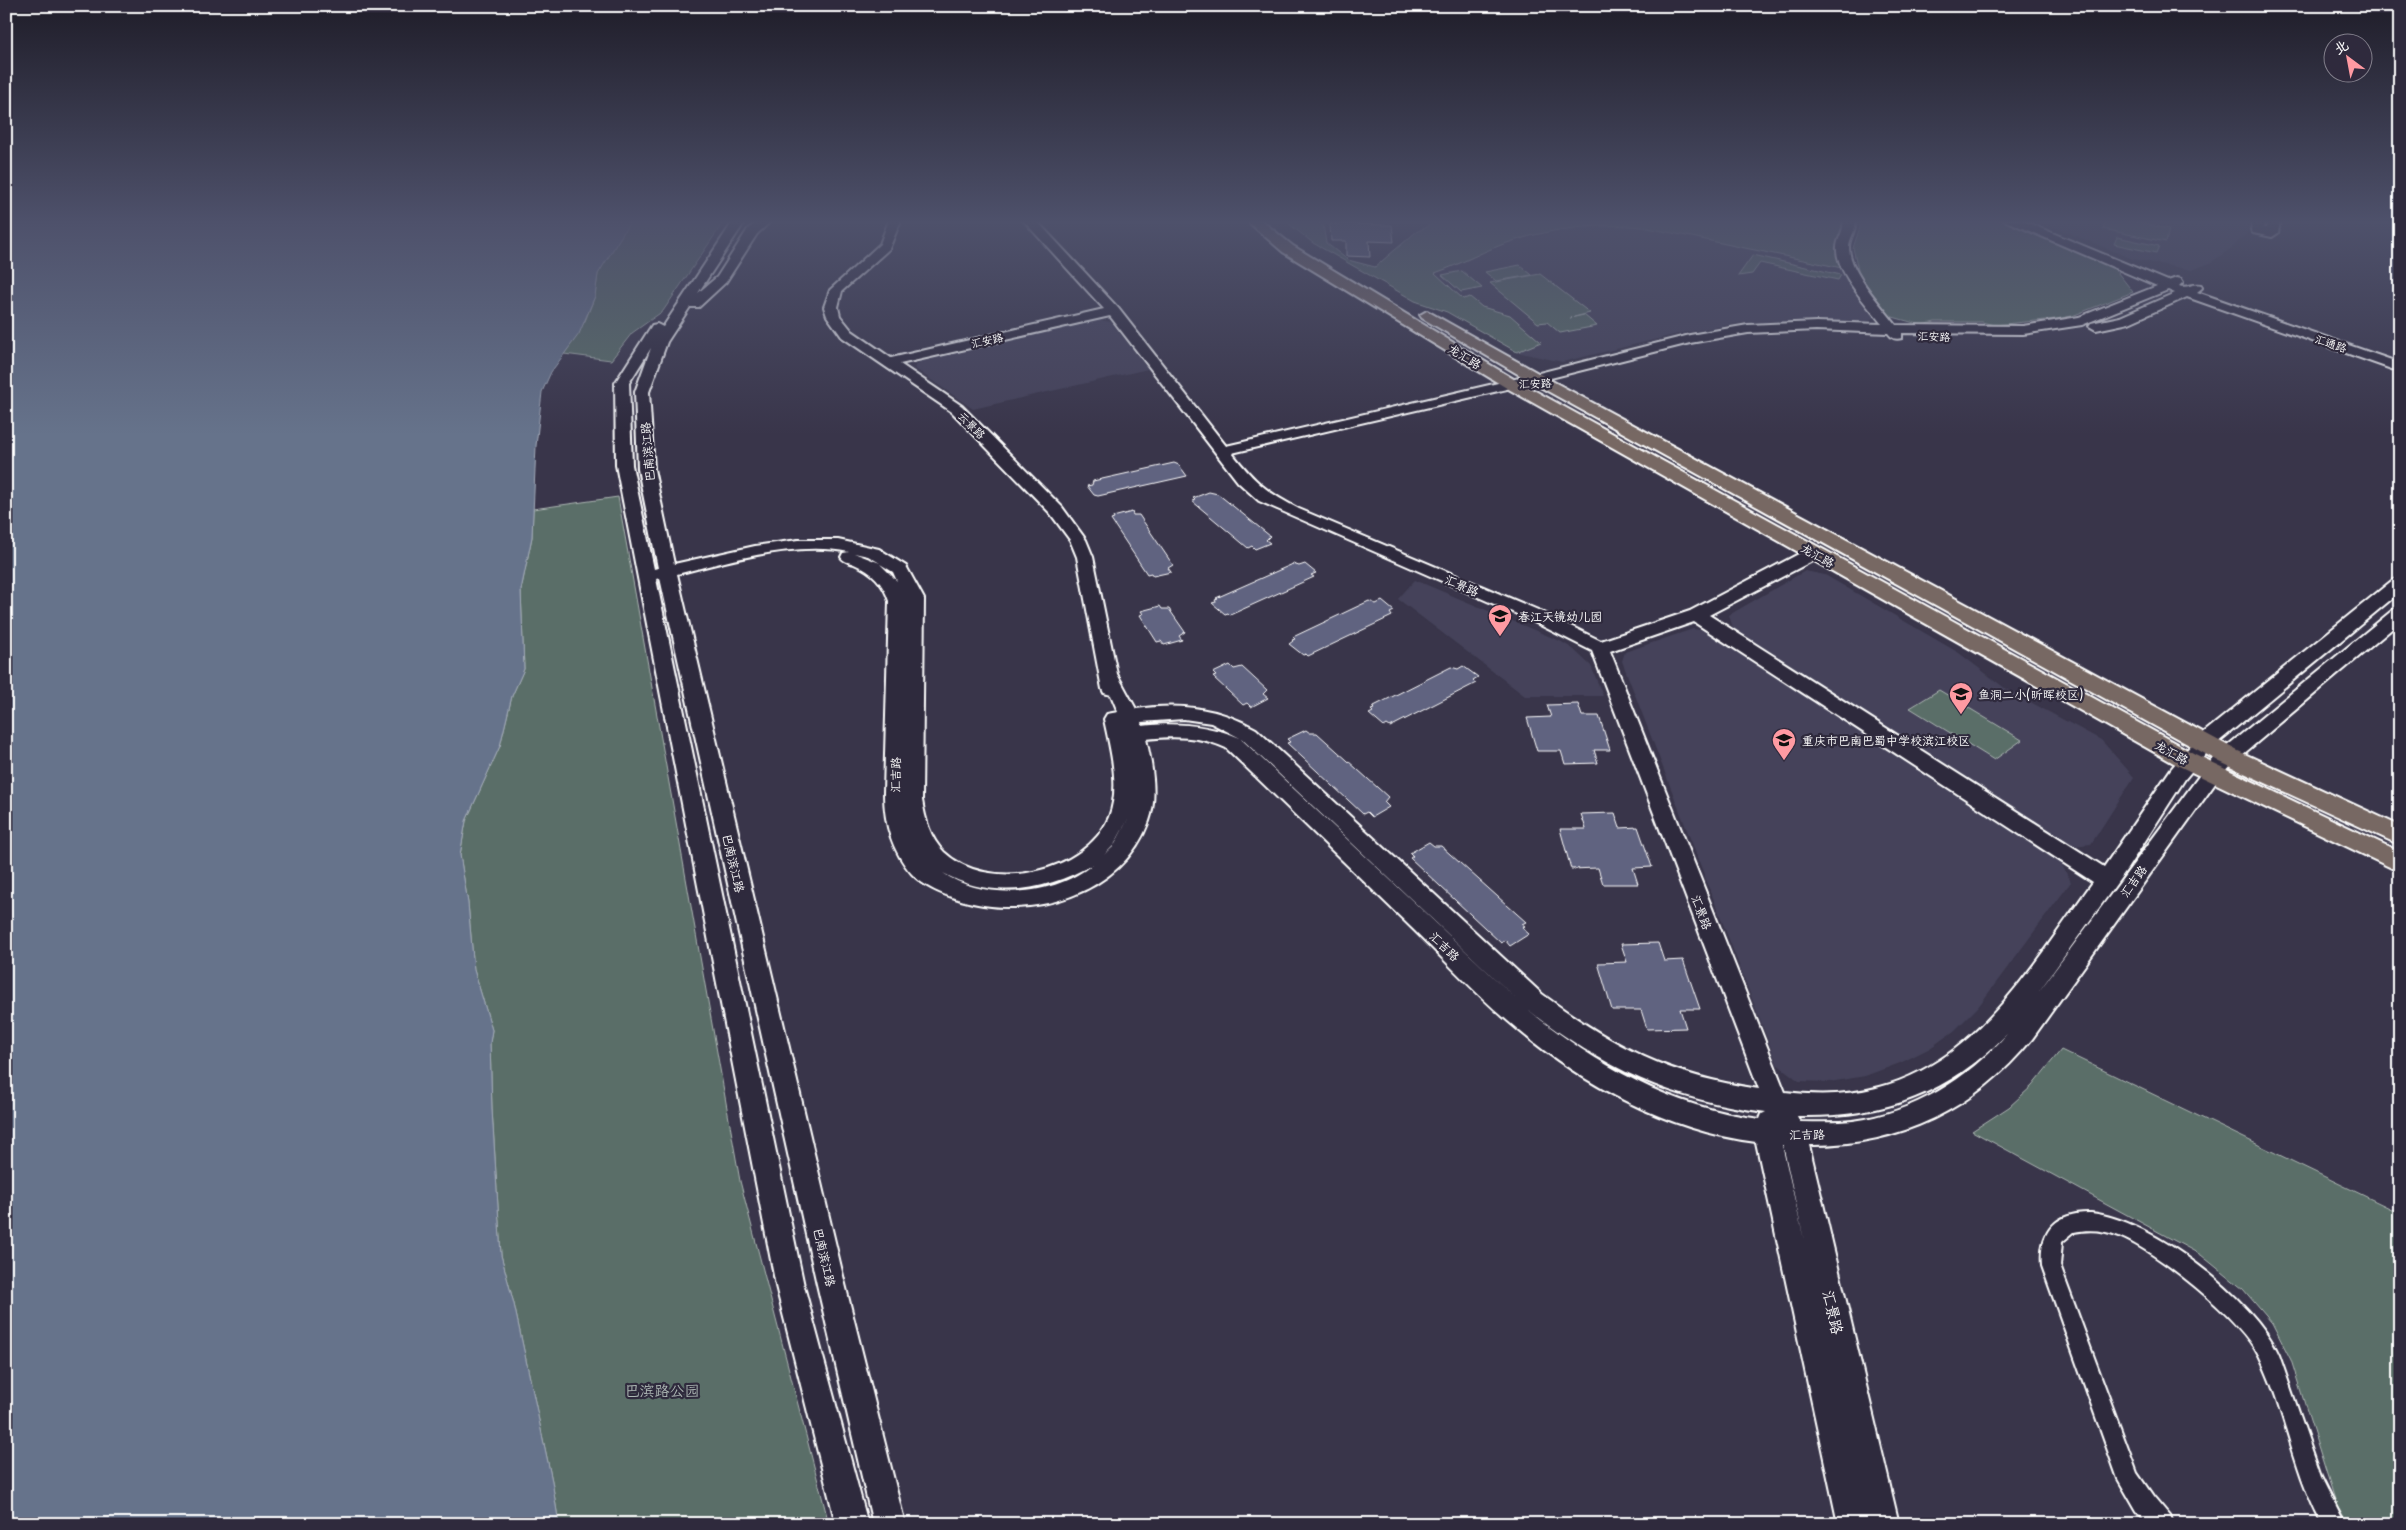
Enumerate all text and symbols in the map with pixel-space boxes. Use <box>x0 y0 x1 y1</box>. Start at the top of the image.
north arrow <box>2324 32 2374 82</box>
text: 北 <box>2329 34 2352 59</box>
street label: 汇安路 <box>1917 327 1951 345</box>
street label: 汇安路 <box>969 328 1005 352</box>
street label: 汇通路 <box>2313 330 2349 356</box>
street label: 龙汇路 <box>1445 339 1485 373</box>
street label: 汇安路 <box>1518 374 1552 392</box>
street label: 云景路 <box>954 407 990 443</box>
street label: 巴南滨江路 <box>635 421 659 483</box>
street label: 龙汇路 <box>1798 538 1838 572</box>
street label: 汇景路 <box>1442 570 1482 600</box>
school or university icon: 春江天镜幼儿园 <box>1487 603 1513 637</box>
place label: 春江天镜幼儿园 <box>1518 607 1602 625</box>
school or university icon: 鱼洞二小(昕晖校区) <box>1948 681 1974 715</box>
place label: 鱼洞二小(昕晖校区) <box>1978 685 2083 703</box>
school or university icon: 重庆市巴南巴蜀中学校滨江校区 <box>1771 727 1797 761</box>
place label: 重庆市巴南巴蜀中学校滨江校区 <box>1802 731 1970 749</box>
street label: 龙汇路 <box>2152 735 2192 769</box>
street label: 汇吉路 <box>886 757 904 793</box>
street label: 巴南滨江路 <box>718 832 750 894</box>
street label: 汇吉路 <box>2115 861 2151 901</box>
street label: 汇景路 <box>1687 892 1717 932</box>
street label: 汇吉路 <box>1426 927 1464 965</box>
street label: 汇吉路 <box>1789 1125 1825 1143</box>
street label: 巴南滨江路 <box>809 1226 841 1288</box>
street label: 汇景路 <box>1818 1287 1850 1337</box>
park label: 巴滨路公园 <box>624 1378 700 1401</box>

